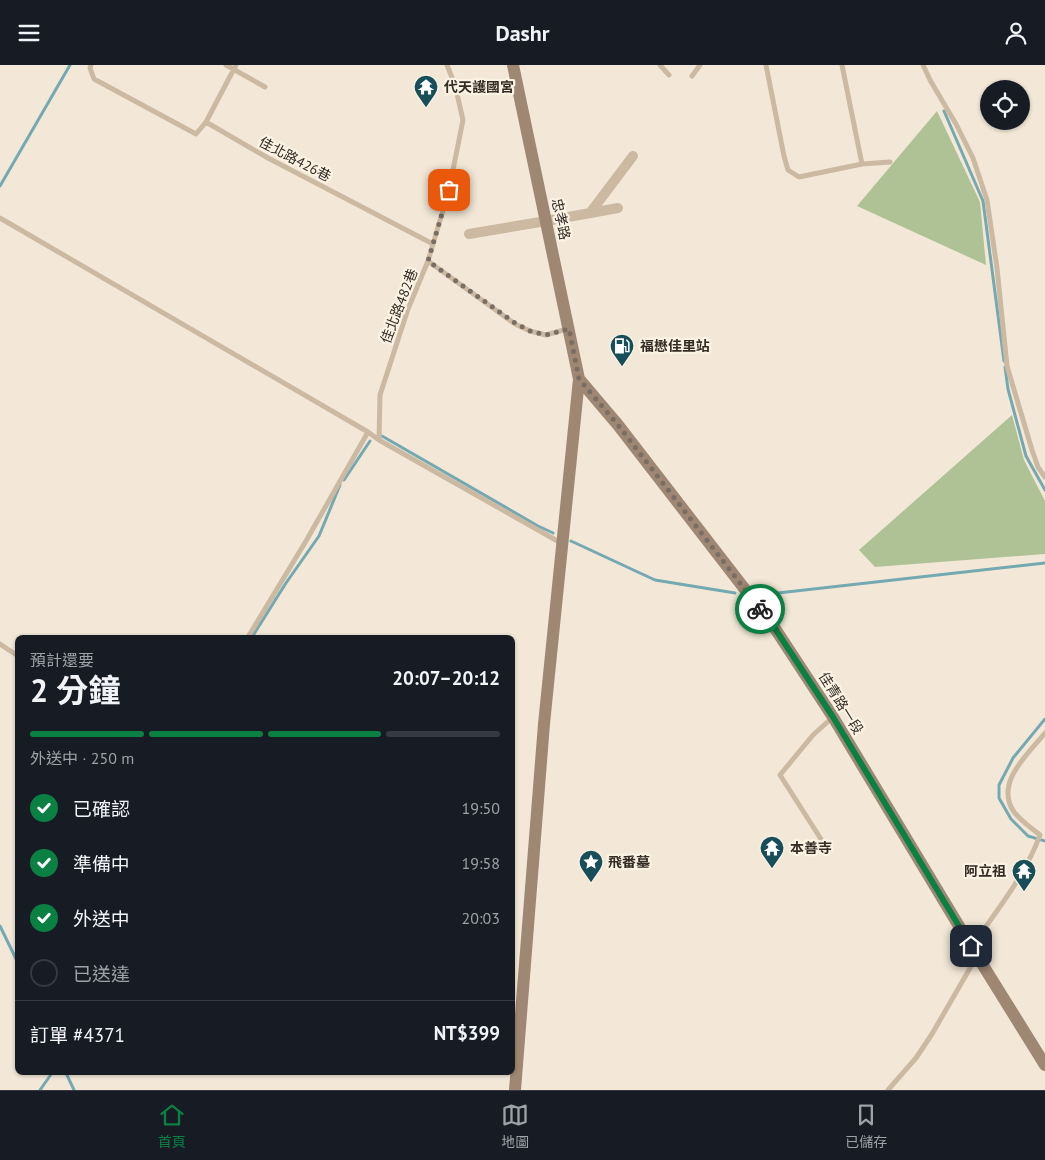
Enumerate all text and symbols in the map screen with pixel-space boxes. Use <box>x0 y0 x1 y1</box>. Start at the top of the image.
icon: menu <box>15 19 43 47</box>
text: Dashr <box>495 19 550 47</box>
icon: person <box>1002 19 1030 47</box>
temple icon: 代天護國宮 <box>413 74 439 108</box>
place label: 代天護國宮 <box>443 78 514 96</box>
map controls <box>980 80 1030 130</box>
button: locate <box>980 80 1030 130</box>
street label: 佳北路426巷 <box>256 133 334 185</box>
pin <box>428 169 470 211</box>
icon: bag <box>435 176 463 204</box>
street label: 忠孝路 <box>548 197 574 241</box>
street label: 佳北路482巷 <box>376 266 422 346</box>
fuel station icon: 福懋佳里站 <box>609 333 635 367</box>
place label: 福懋佳里站 <box>640 337 710 355</box>
courier <box>735 584 785 634</box>
icon: bike <box>746 595 774 623</box>
text: 預計還要 <box>30 650 94 670</box>
text: 20:07–20:12 <box>392 666 500 690</box>
text: 2 分鐘 <box>30 669 120 711</box>
street label: 佳青路一段 <box>815 669 867 737</box>
text: 外送中 · 250 m <box>30 748 134 768</box>
icon: check <box>30 794 58 822</box>
text: 已確認 <box>73 797 130 821</box>
text: 19:50 <box>462 798 500 818</box>
temple icon: 本善寺 <box>759 835 785 869</box>
place label: 本善寺 <box>790 839 832 857</box>
icon: check <box>30 849 58 877</box>
place icon: 飛番墓 <box>578 849 604 883</box>
text: 準備中 <box>73 852 130 876</box>
text: 19:58 <box>462 853 500 873</box>
place label: 飛番墓 <box>608 853 650 871</box>
temple icon: 阿立祖 <box>1011 858 1037 892</box>
place label: 阿立祖 <box>964 862 1006 880</box>
icon: check <box>30 904 58 932</box>
text: 外送中 <box>73 907 130 931</box>
text: 20:03 <box>462 908 500 928</box>
pin <box>950 925 992 967</box>
icon: home <box>957 932 985 960</box>
text: 已送達 <box>73 962 130 986</box>
text: NT$399 <box>434 1021 500 1045</box>
text: 訂單 #4371 <box>30 1023 125 1047</box>
tab: 首頁 <box>158 1101 186 1151</box>
tab: 地圖 <box>501 1101 529 1151</box>
tab: 已儲存 <box>845 1101 887 1151</box>

